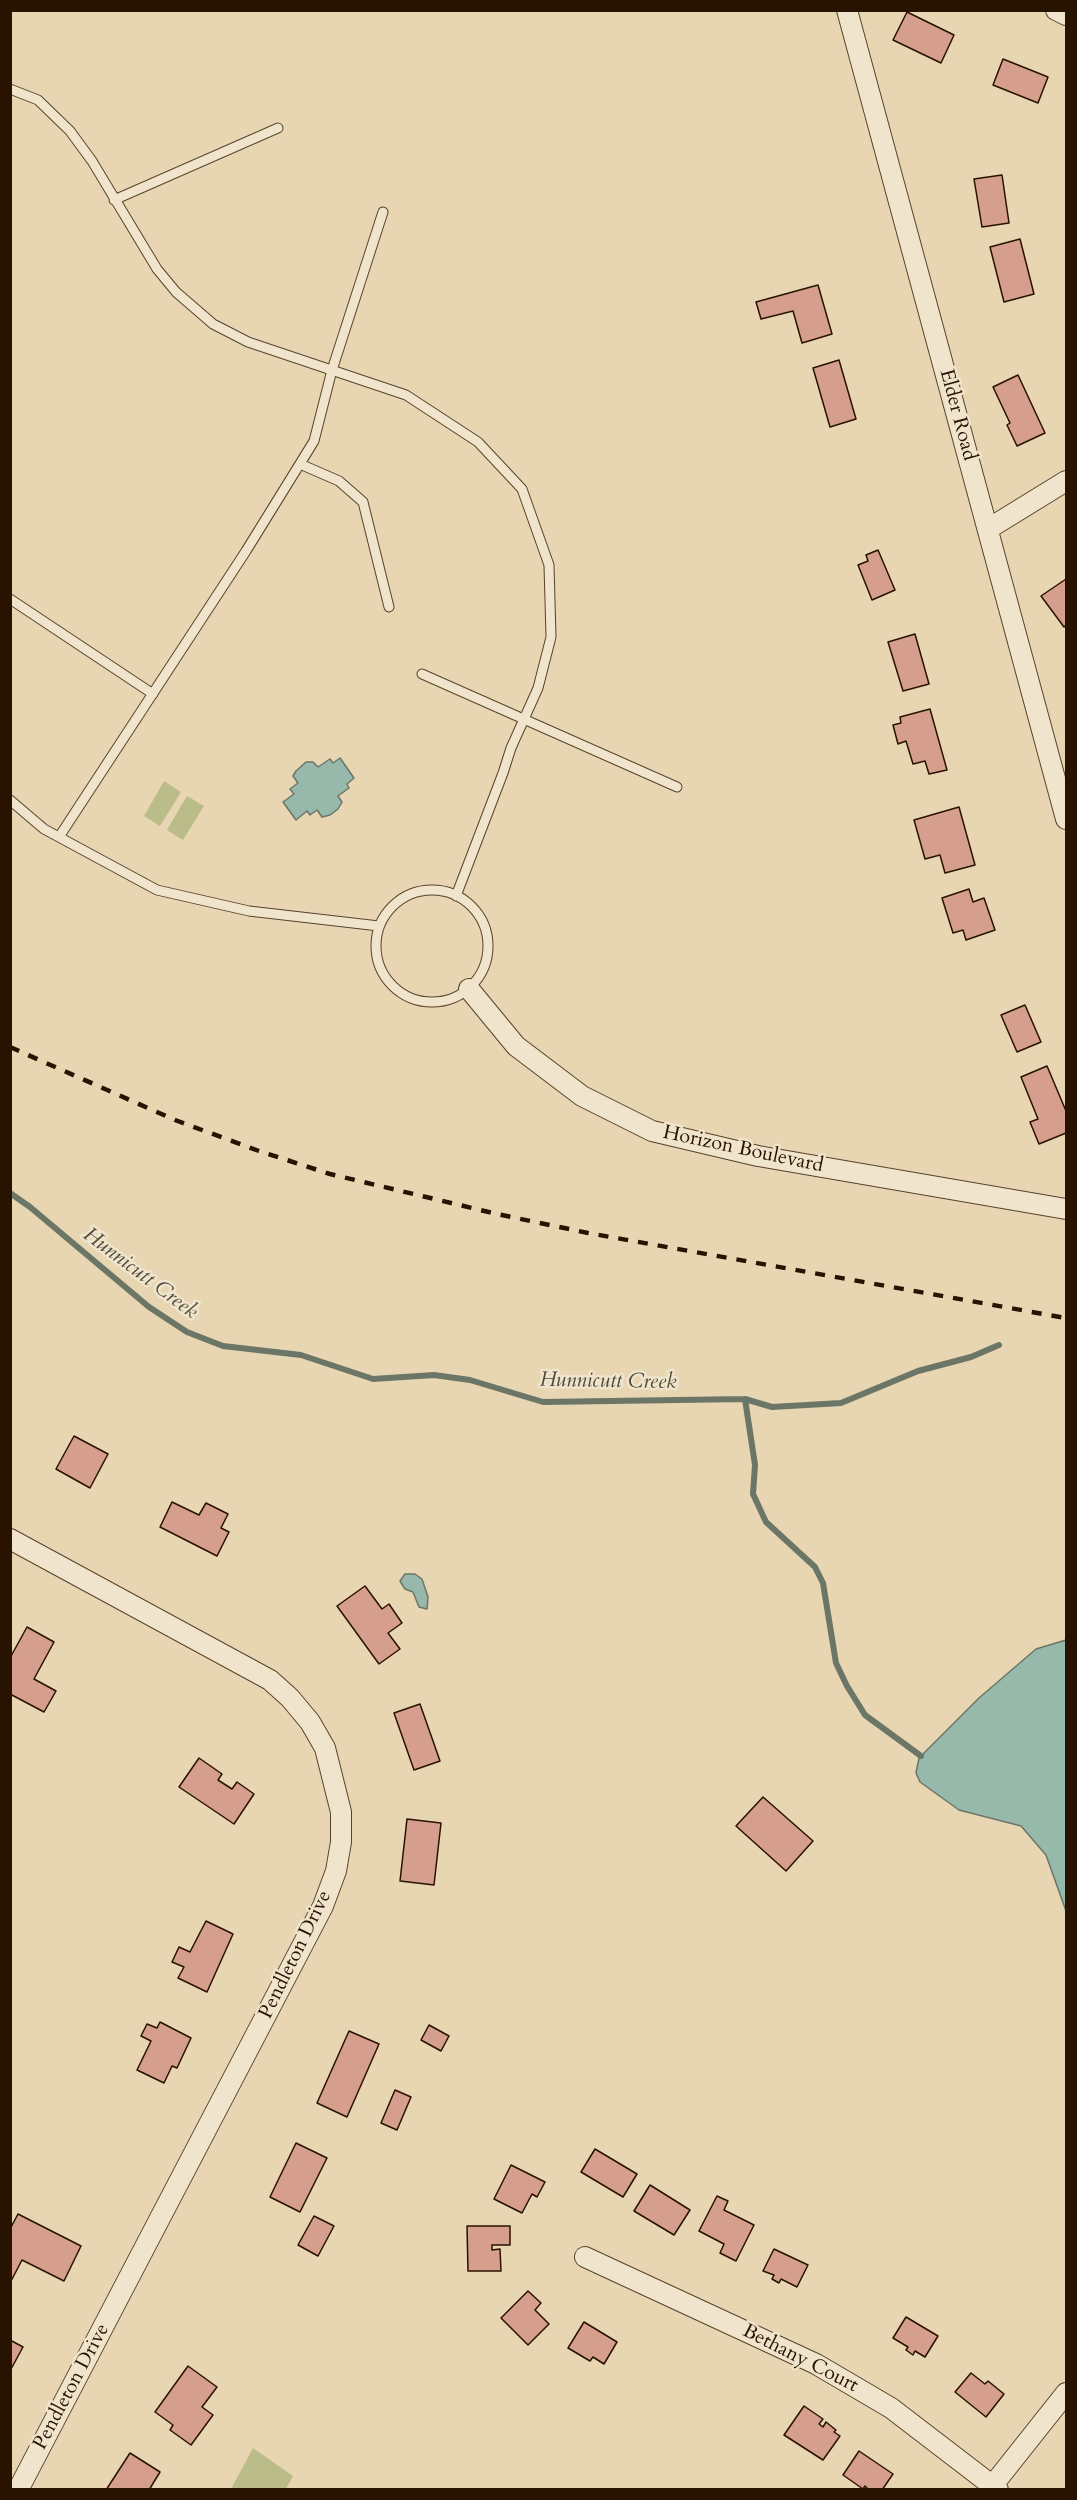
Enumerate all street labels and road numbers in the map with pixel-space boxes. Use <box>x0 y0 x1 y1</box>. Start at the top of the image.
street label: Elder Road <box>933 367 981 463</box>
street label: Horizon Boulevard <box>661 1121 825 1179</box>
street label: Pendleton Drive <box>255 1887 337 2023</box>
street label: Pendleton Drive <box>29 2320 115 2454</box>
street label: Bethany Court <box>738 2320 862 2398</box>

